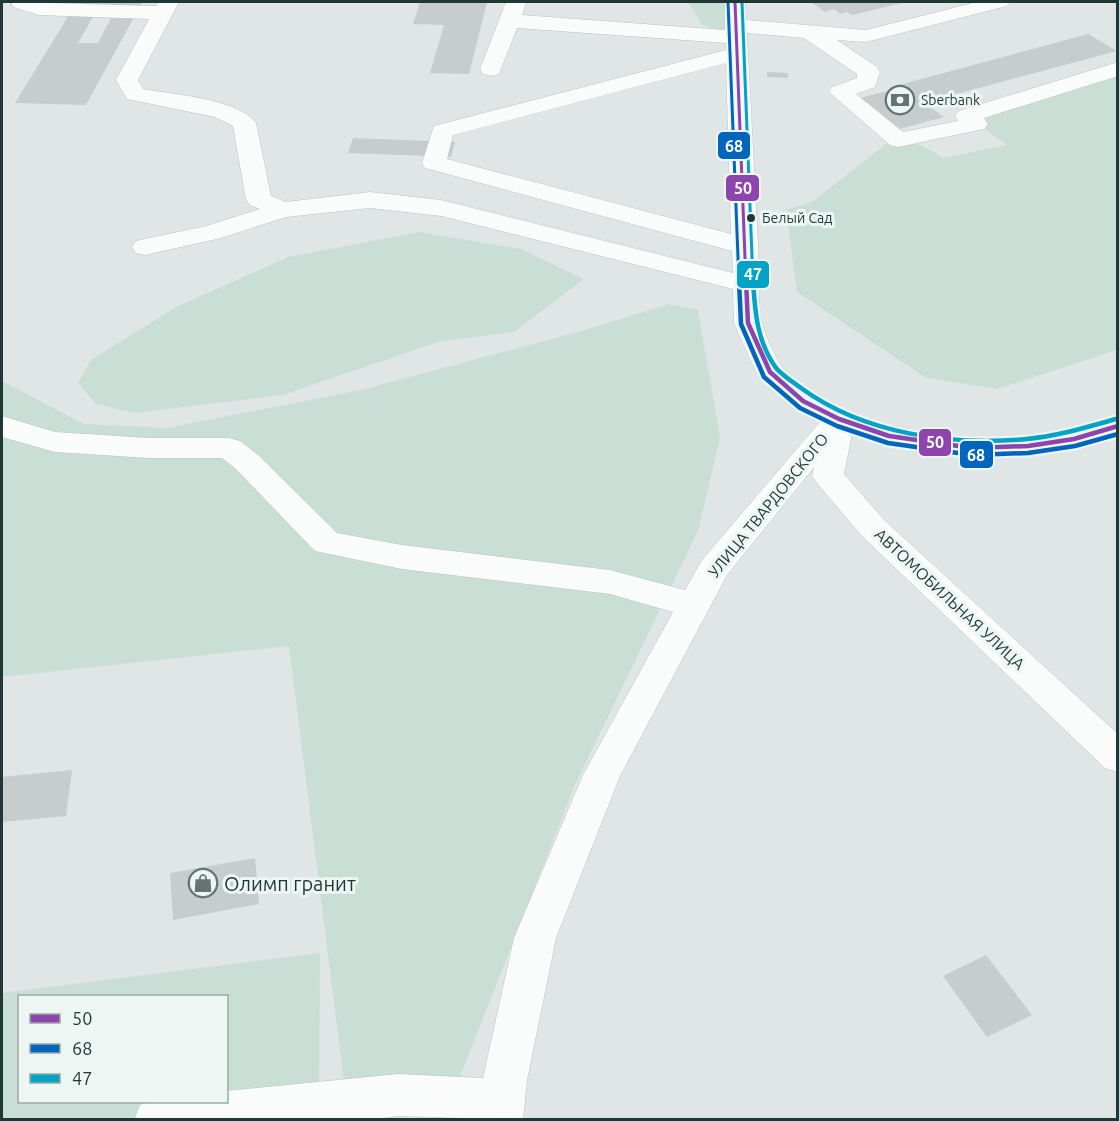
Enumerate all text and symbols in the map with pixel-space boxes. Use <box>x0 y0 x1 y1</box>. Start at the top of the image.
bank icon: Sberbank <box>884 84 916 116</box>
place label: Sberbank <box>921 92 980 108</box>
line badge: 68 <box>717 131 751 160</box>
text: 68 <box>725 137 743 155</box>
line badge: 50 <box>725 174 760 202</box>
text: 50 <box>734 179 752 197</box>
place label: Белый Сад <box>762 210 832 226</box>
marker: Белый Сад <box>745 212 757 224</box>
line badge: 47 <box>736 260 770 289</box>
text: 47 <box>744 265 762 283</box>
line badge: 50 <box>918 428 952 457</box>
street label: УЛИЦА ТВАРДОВСКОГО <box>704 429 832 581</box>
text: 50 <box>926 433 944 451</box>
line badge: 68 <box>959 440 994 469</box>
text: 68 <box>967 446 985 464</box>
street label: АВТОМОБИЛЬНАЯ УЛИЦА <box>871 525 1029 674</box>
shop icon: Олимп гранит <box>187 867 219 899</box>
place label: Олимп гранит <box>224 872 356 895</box>
legend <box>18 995 228 1103</box>
text: 50 <box>72 1008 92 1028</box>
text: 68 <box>72 1038 92 1058</box>
text: 47 <box>72 1068 92 1088</box>

